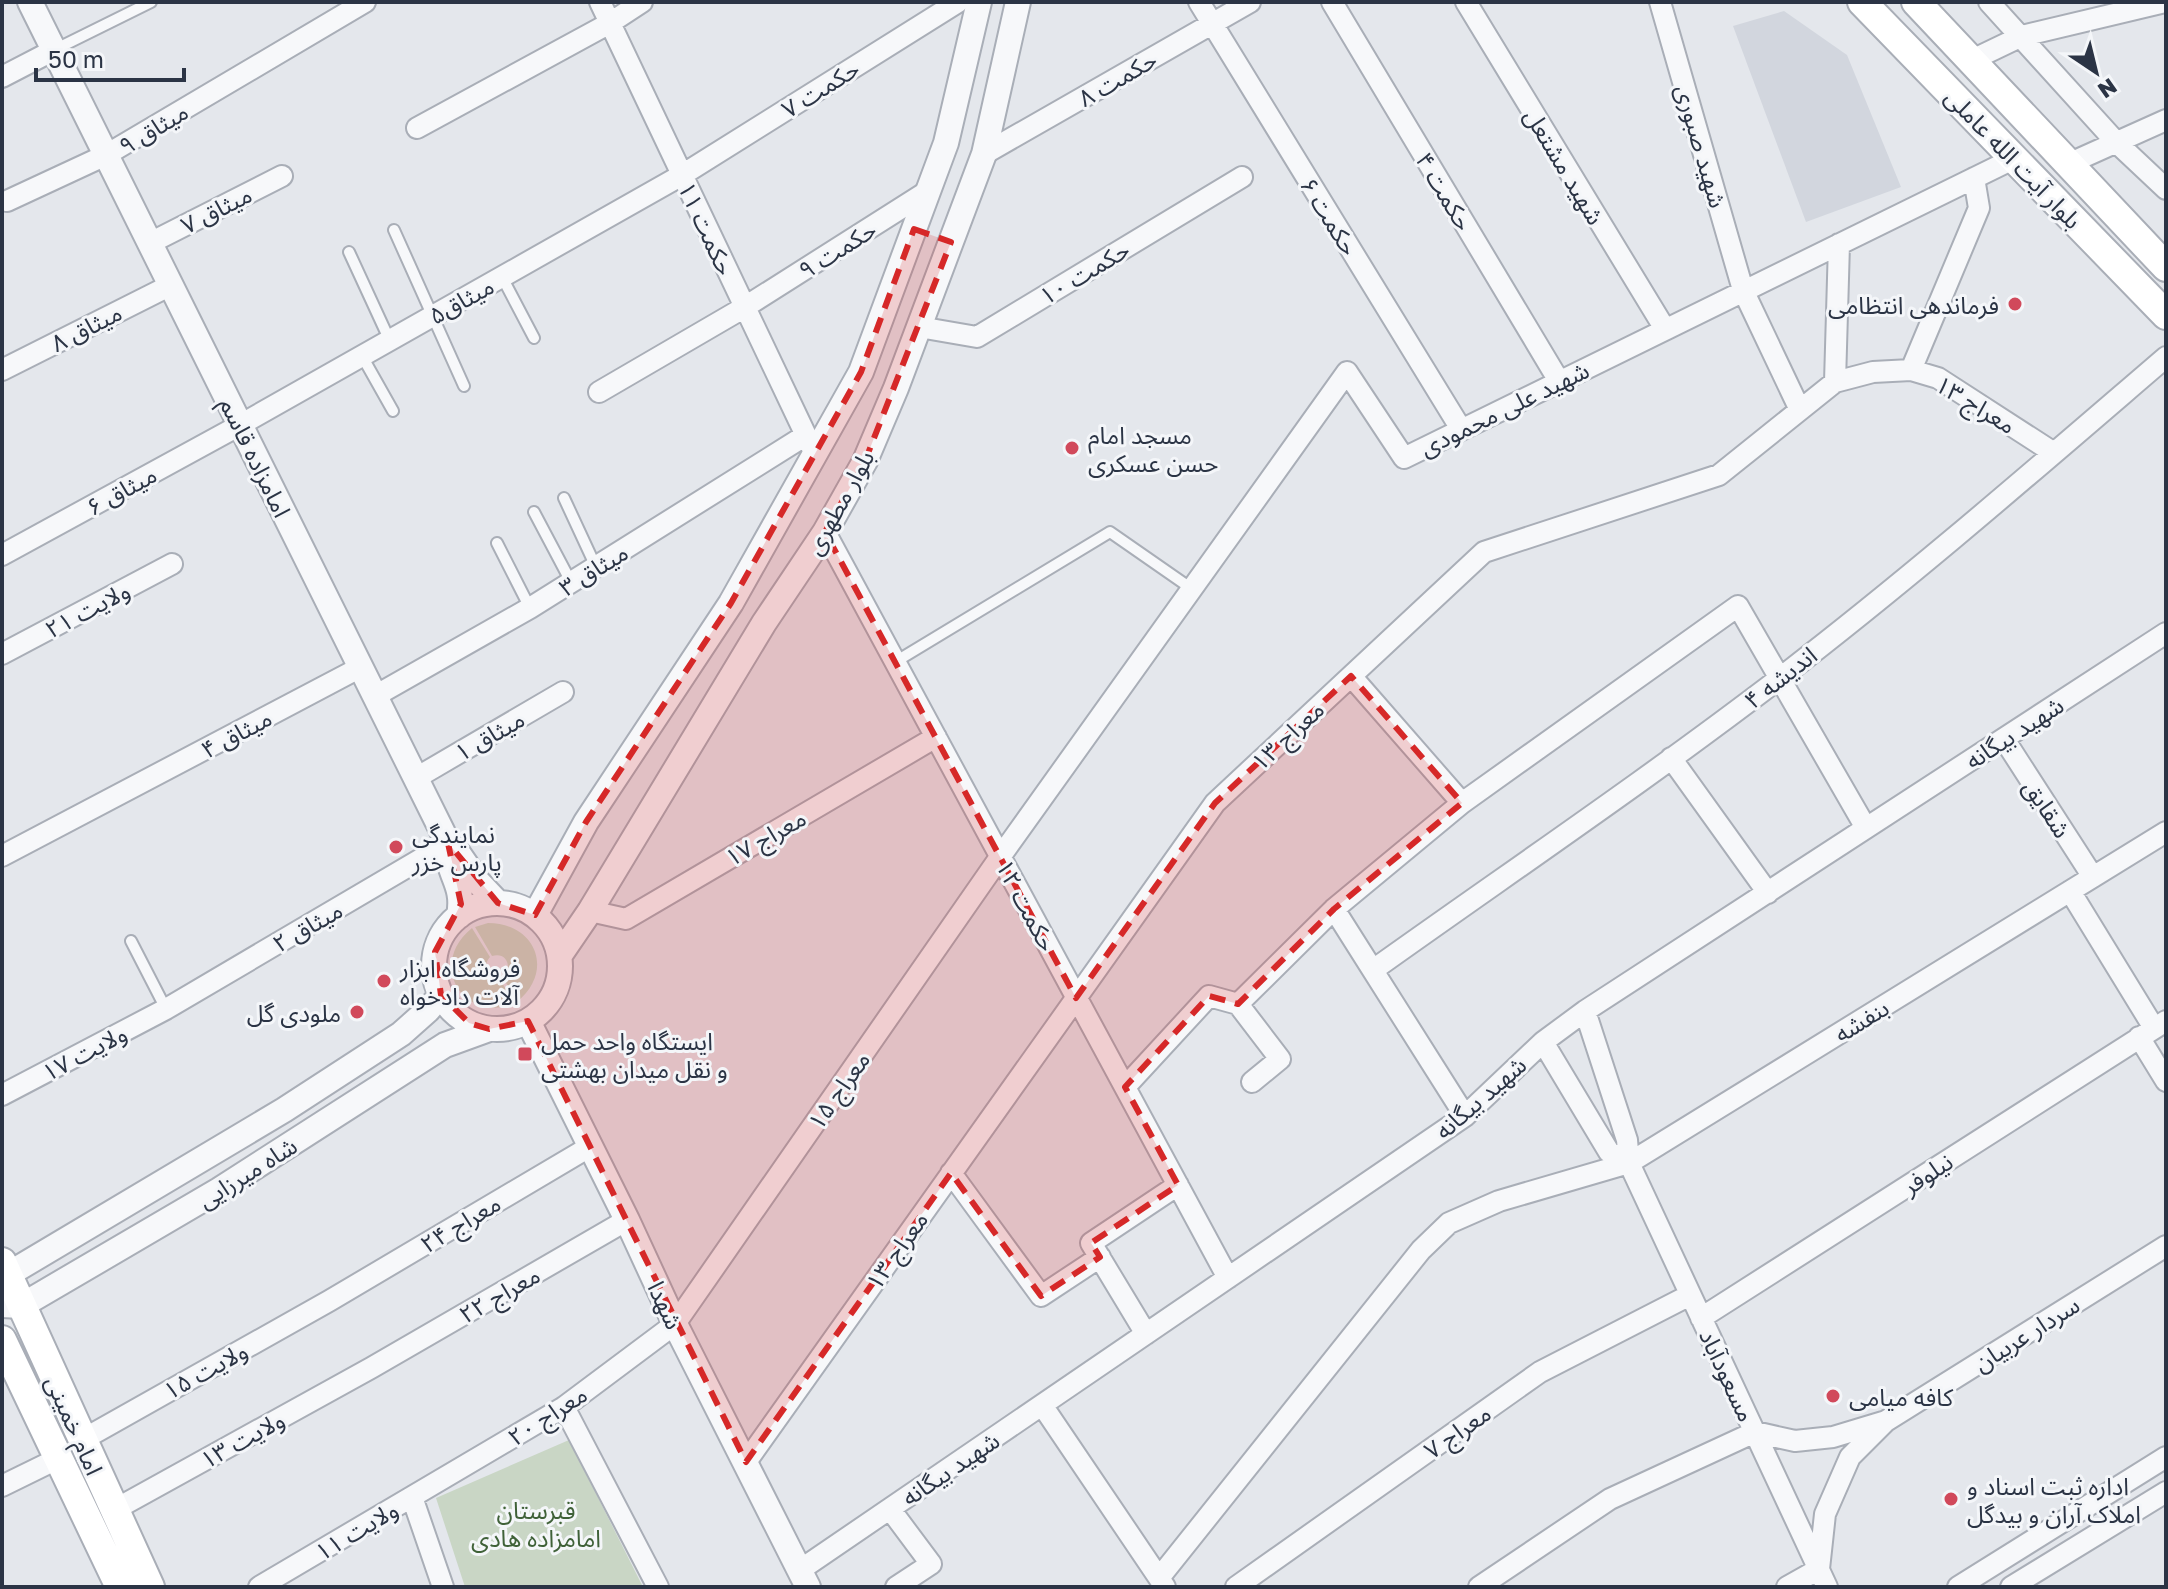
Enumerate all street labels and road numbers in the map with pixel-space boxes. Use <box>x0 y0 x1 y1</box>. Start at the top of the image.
street label: حکمت ۸ <box>1072 44 1162 112</box>
street label: حکمت ۷ <box>776 53 864 123</box>
street label: شهید صبوری <box>1670 81 1733 211</box>
street label: بلوار آیت‌ الله عاملی <box>1939 82 2088 235</box>
street label: میثاق ۹ <box>113 96 193 160</box>
street label: شهید مشتعل <box>1519 103 1611 230</box>
street label: حکمت ۴ <box>1410 147 1480 235</box>
street label: حکمت ۶ <box>1295 172 1365 260</box>
street label: حکمت ۱۱ <box>673 177 741 279</box>
street label: میثاق ۷ <box>176 179 256 239</box>
street label: حکمت ۹ <box>793 214 881 284</box>
street label: حکمت ۱۰ <box>1034 234 1134 310</box>
street label: میثاق۵ <box>423 270 499 330</box>
street label: میثاق ۸ <box>46 297 126 357</box>
street label: شهید علی محمودی <box>1415 355 1594 462</box>
street label: معراج ۱۳ <box>1929 369 2021 443</box>
street label: امامزاده قاسم <box>211 392 297 523</box>
street label: بلوار مطهری <box>798 445 880 560</box>
street label: میثاق ۶ <box>81 459 161 521</box>
street label: میثاق ۳ <box>553 537 633 601</box>
street label: ولایت ۲۱ <box>40 575 135 644</box>
street label: اندیشه ۴ <box>1738 640 1822 714</box>
street label: شهید بیگانه <box>1959 689 2069 775</box>
street label: معراج ۱۳ <box>1245 694 1332 779</box>
street label: میثاق ۴ <box>196 702 276 764</box>
street label: میثاق ۱ <box>449 703 529 767</box>
street label: شقایق <box>2017 773 2078 844</box>
street label: معراج ۱۷ <box>719 802 813 875</box>
street label: حکمت ۱۲ <box>991 854 1063 956</box>
street label: میثاق ۲ <box>267 894 347 958</box>
street label: بنفشه <box>1828 992 1894 1048</box>
street label: ولایت ۱۷ <box>37 1018 132 1087</box>
street label: معراج ۱۵ <box>801 1045 879 1137</box>
street label: شهید بیگانه <box>1428 1050 1532 1145</box>
street label: شاه میرزایی <box>192 1130 302 1215</box>
street label: نیلوفر <box>1896 1146 1958 1201</box>
street label: معراج ۲۴ <box>415 1188 507 1262</box>
street label: معراج ۱۳ <box>859 1205 937 1297</box>
street label: معراج ۲۲ <box>453 1259 547 1332</box>
street label: شهدا <box>642 1276 690 1334</box>
street label: سردار عربیان <box>1968 1289 2085 1378</box>
street label: مسعودآباد <box>1693 1324 1762 1426</box>
street label: ولایت ۱۵ <box>158 1335 253 1406</box>
street label: امام خمینی <box>36 1371 110 1481</box>
street label: معراج ۲۰ <box>502 1379 594 1455</box>
street label: معراج ۷ <box>1418 1398 1498 1468</box>
street label: ولایت ۱۳ <box>195 1404 290 1475</box>
street label: شهید بیگانه <box>896 1425 1004 1511</box>
street label: ولایت ۱۱ <box>309 1494 403 1567</box>

